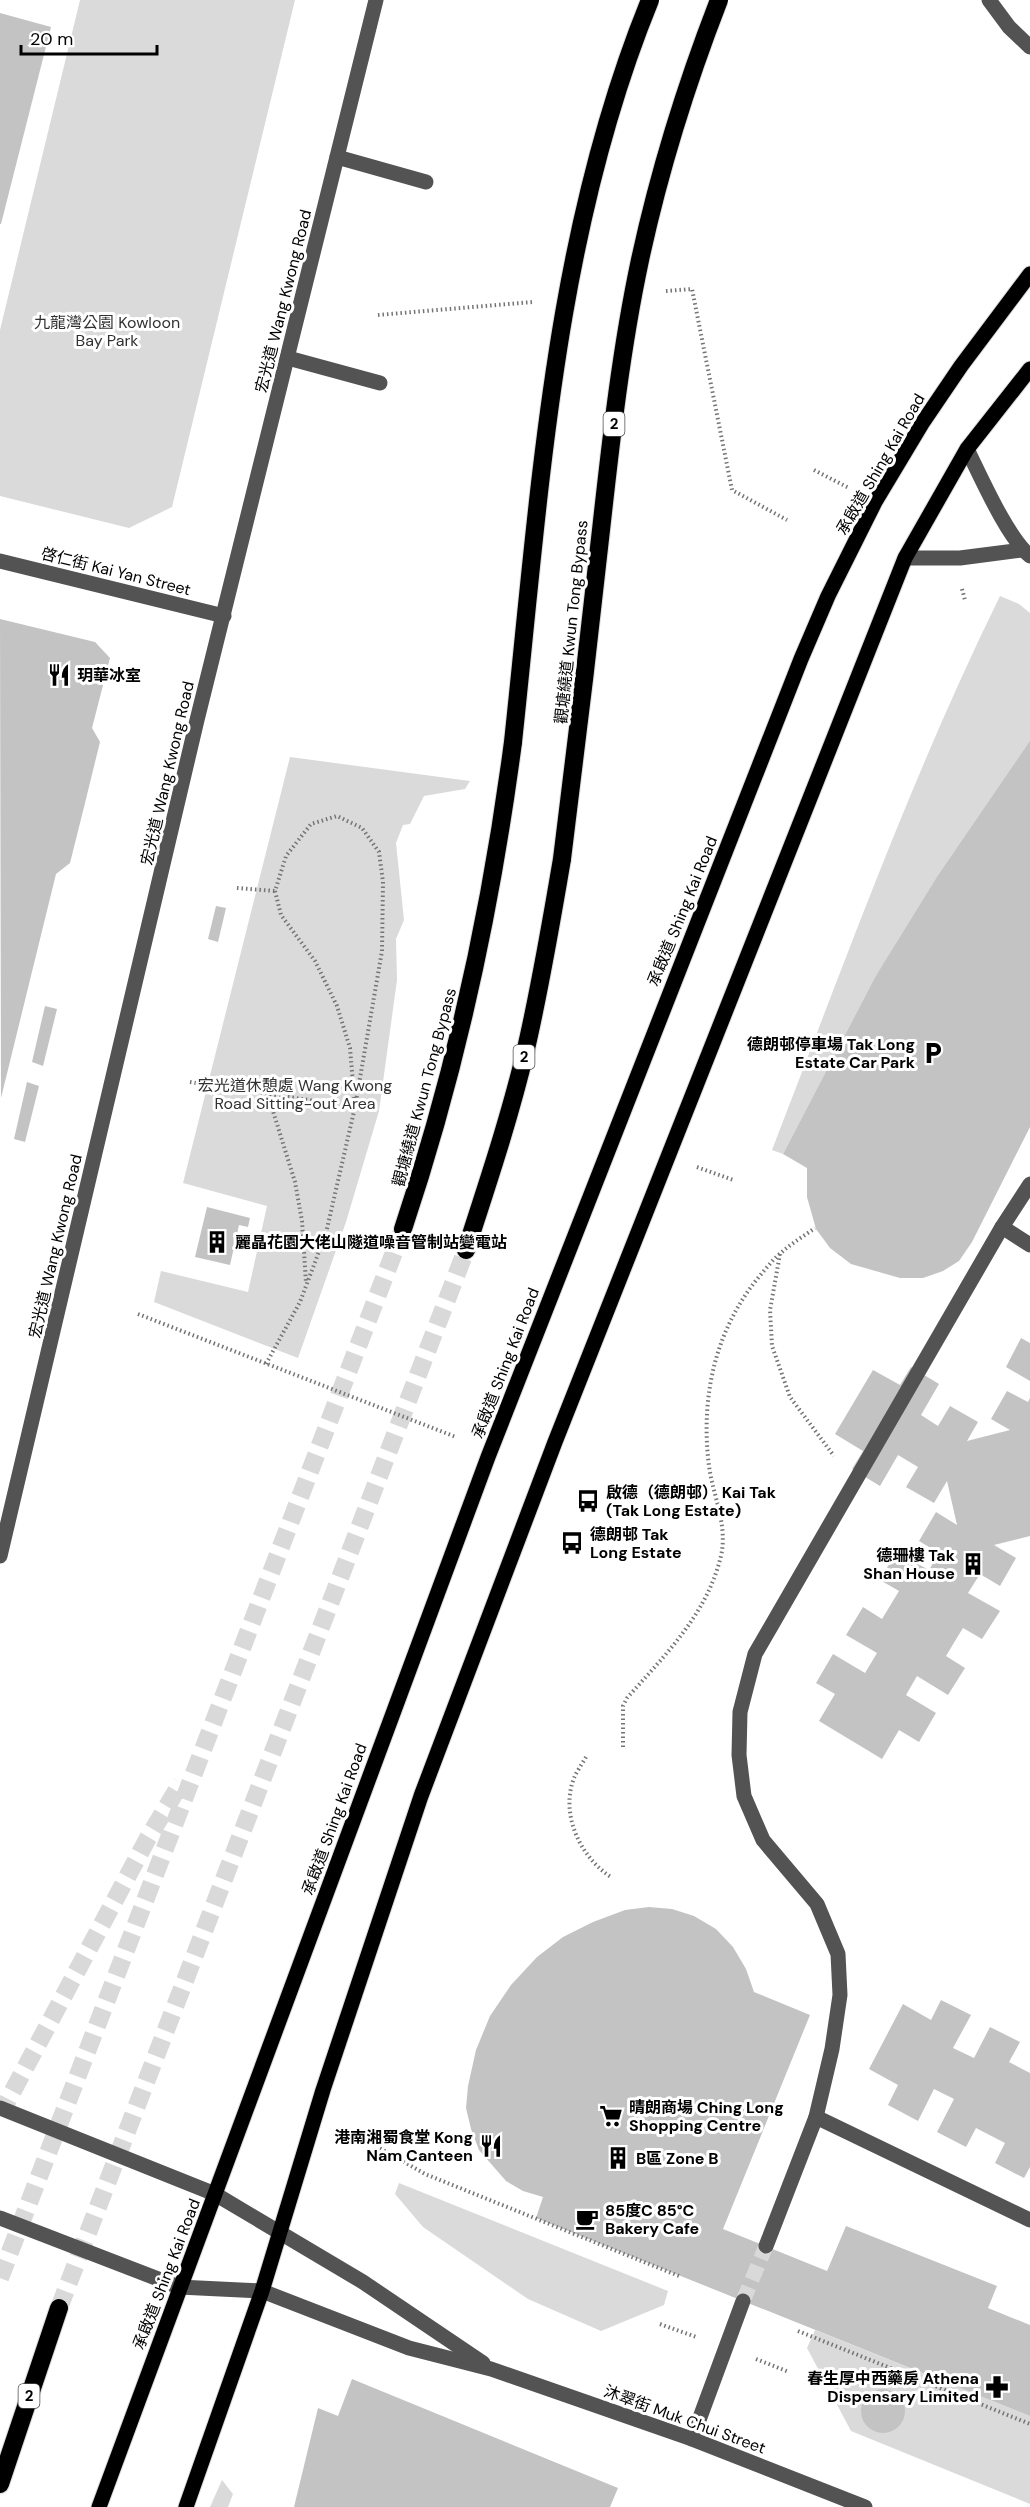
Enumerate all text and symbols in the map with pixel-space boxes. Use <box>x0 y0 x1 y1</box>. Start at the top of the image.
scale bar <box>21 18 158 56</box>
text: 20 m <box>30 27 73 51</box>
street label: 宏光道 Wang Kwong Road <box>251 207 316 395</box>
park label: 九龍灣公園 Kowloon Bay Park <box>34 312 180 351</box>
street label: 承啟道 Shing Kai Road <box>831 390 930 539</box>
road number: 2 <box>604 412 624 436</box>
street label: 觀塘繞道 Kwun Tong Bypass <box>550 519 593 725</box>
street label: 啓仁街 Kai Yan Street <box>39 543 193 600</box>
restaurant icon: 玥華冰室 <box>46 662 72 688</box>
place label: 玥華冰室 <box>77 665 141 686</box>
street label: 宏光道 Wang Kwong Road <box>136 679 199 867</box>
street label: 承啟道 Shing Kai Road <box>643 833 722 989</box>
street label: 觀塘繞道 Kwun Tong Bypass <box>388 986 461 1189</box>
place label: 德朗邨停車場 Tak Long Estate Car Park <box>747 1034 916 1073</box>
parking icon: 德朗邨停車場 Tak Long Estate Car Park <box>920 1040 946 1066</box>
road number: 2 <box>514 1045 534 1069</box>
park label: 宏光道休憩處 Wang Kwong Road Sitting-out Area <box>198 1075 392 1114</box>
street label: 宏光道 Wang Kwong Road <box>24 1152 87 1340</box>
building icon: 麗晶花園大佬山隧道噪音管制站變電站 <box>204 1229 230 1255</box>
place label: 麗晶花園大佬山隧道噪音管制站變電站 <box>235 1232 507 1253</box>
street label: 承啟道 Shing Kai Road <box>467 1285 544 1442</box>
place label: 啟德（德朗邨） Kai Tak (Tak Long Estate) <box>606 1482 777 1521</box>
bus stop icon: 啟德（德朗邨） Kai Tak (Tak Long Estate) <box>575 1488 601 1514</box>
place label: 德朗邨 Tak Long Estate <box>590 1524 682 1563</box>
bus stop icon: 德朗邨 Tak Long Estate <box>559 1530 585 1556</box>
place label: 德珊樓 Tak Shan House <box>863 1545 956 1584</box>
building icon: 德珊樓 Tak Shan House <box>960 1551 986 1577</box>
street label: 承啟道 Shing Kai Road <box>297 1740 372 1898</box>
place label: 晴朗商場 Ching Long Shopping Centre <box>629 2097 784 2136</box>
supermarket icon: 晴朗商場 Ching Long Shopping Centre <box>598 2103 624 2129</box>
place label: 港南湘蜀食堂 Kong Nam Canteen <box>334 2127 473 2166</box>
restaurant icon: 港南湘蜀食堂 Kong Nam Canteen <box>478 2133 504 2159</box>
building icon: B區 Zone B <box>605 2145 631 2171</box>
place label: B區 Zone B <box>636 2148 718 2169</box>
street label: 承啟道 Shing Kai Road <box>128 2196 205 2353</box>
place label: 85度C 85°C Bakery Cafe <box>605 2200 699 2239</box>
cafe icon: 85度C 85°C Bakery Cafe <box>574 2206 600 2232</box>
place label: 春生厚中西藥房 Athena Dispensary Limited <box>807 2368 979 2407</box>
pharmacy icon: 春生厚中西藥房 Athena Dispensary Limited <box>984 2374 1010 2400</box>
street label: 沐翠街 Muk Chui Street <box>601 2380 769 2458</box>
road number: 2 <box>18 2384 40 2408</box>

